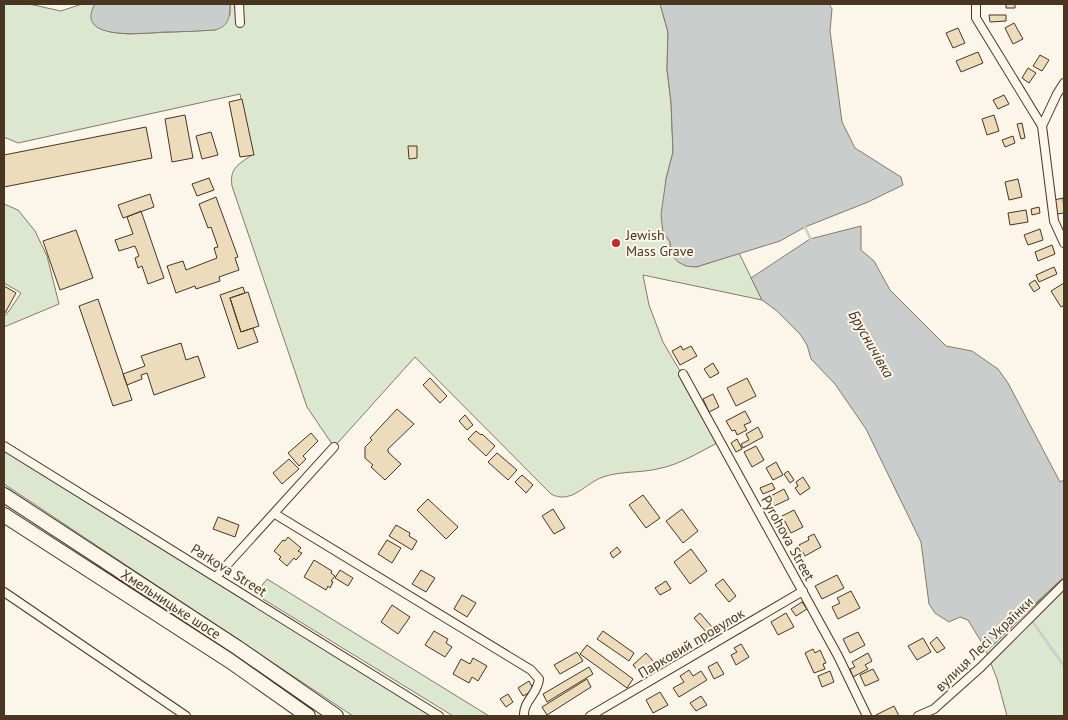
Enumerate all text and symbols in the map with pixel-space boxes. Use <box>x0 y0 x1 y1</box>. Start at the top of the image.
place label: Jewish Mass Grave <box>625 226 694 260</box>
marker: Jewish Mass Grave <box>610 237 622 249</box>
water label: Брусничівка <box>844 307 899 382</box>
street label: Pyrohova Street <box>757 492 819 584</box>
street label: Parkova Street <box>188 540 270 601</box>
street label: Хмельницьке шосе <box>118 565 224 643</box>
street label: вулиця Лесі Українки <box>931 593 1037 695</box>
street label: Парковий провулок <box>635 604 748 682</box>

